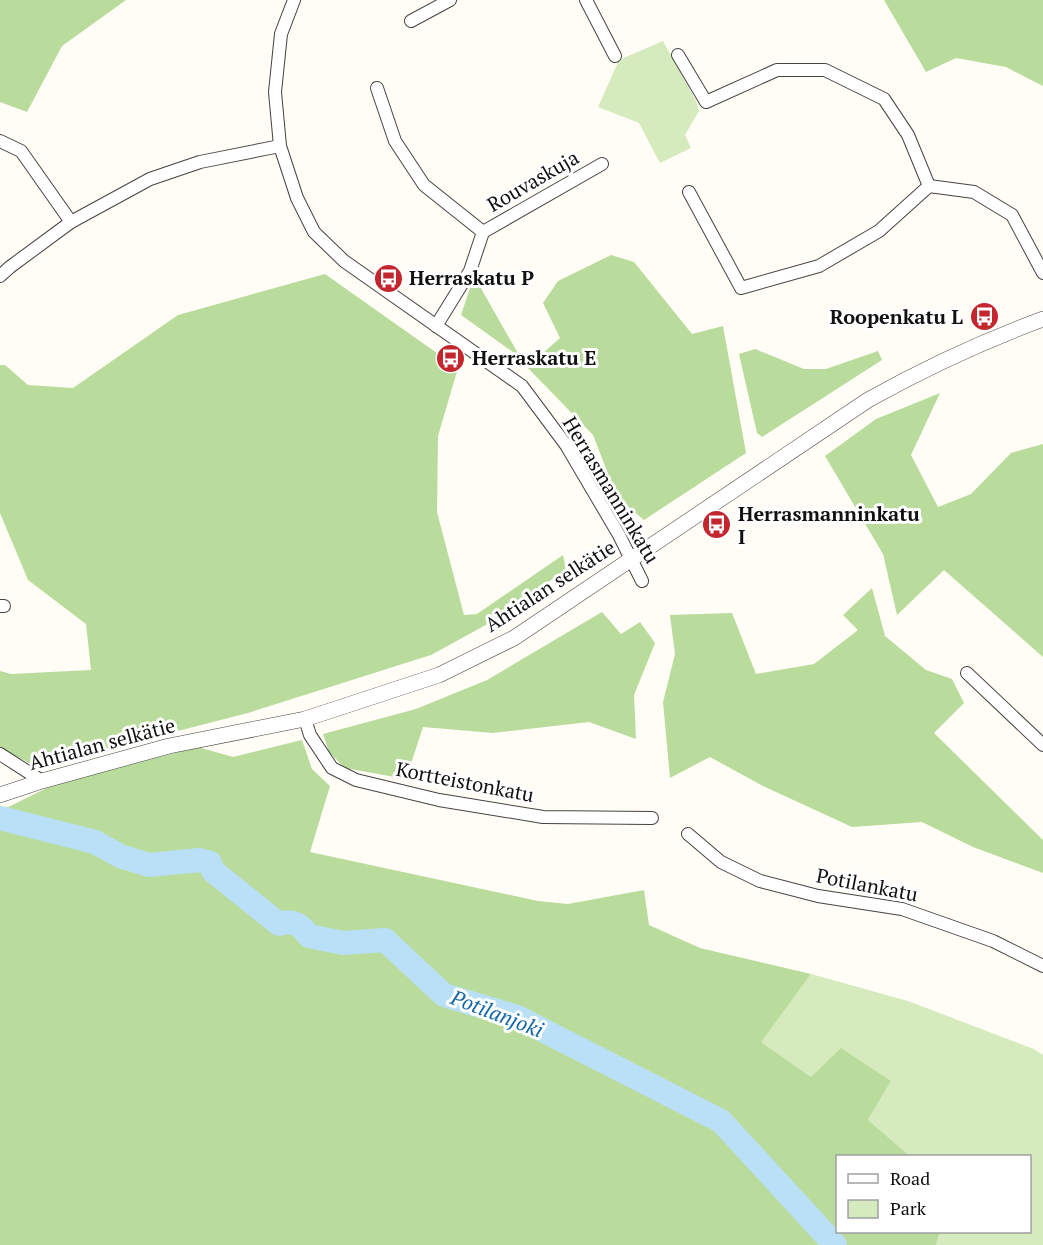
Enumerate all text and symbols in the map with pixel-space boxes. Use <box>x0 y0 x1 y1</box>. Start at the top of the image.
street label: Rouvaskuja <box>482 144 583 218</box>
bus stop icon: Herraskatu P <box>372 262 404 294</box>
place label: Herraskatu P <box>409 264 534 291</box>
bus stop icon: Roopenkatu L <box>968 301 1000 333</box>
place label: Roopenkatu L <box>830 303 963 330</box>
bus stop icon: Herraskatu E <box>435 342 467 374</box>
place label: Herraskatu E <box>472 344 596 371</box>
street label: Herrasmanninkatu <box>557 411 666 568</box>
place label: Herrasmanninkatu I <box>738 500 920 550</box>
bus stop icon: Herrasmanninkatu I <box>701 509 733 541</box>
street label: Ahtialan selkätie <box>479 533 620 638</box>
street label: Ahtialan selkätie <box>26 711 178 776</box>
street label: Kortteistonkatu <box>394 755 536 808</box>
street label: Potilankatu <box>814 861 920 908</box>
water label: Potilanjoki <box>446 982 548 1044</box>
legend <box>836 1155 1031 1233</box>
text: Road <box>890 1166 930 1190</box>
text: Park <box>890 1196 927 1220</box>

